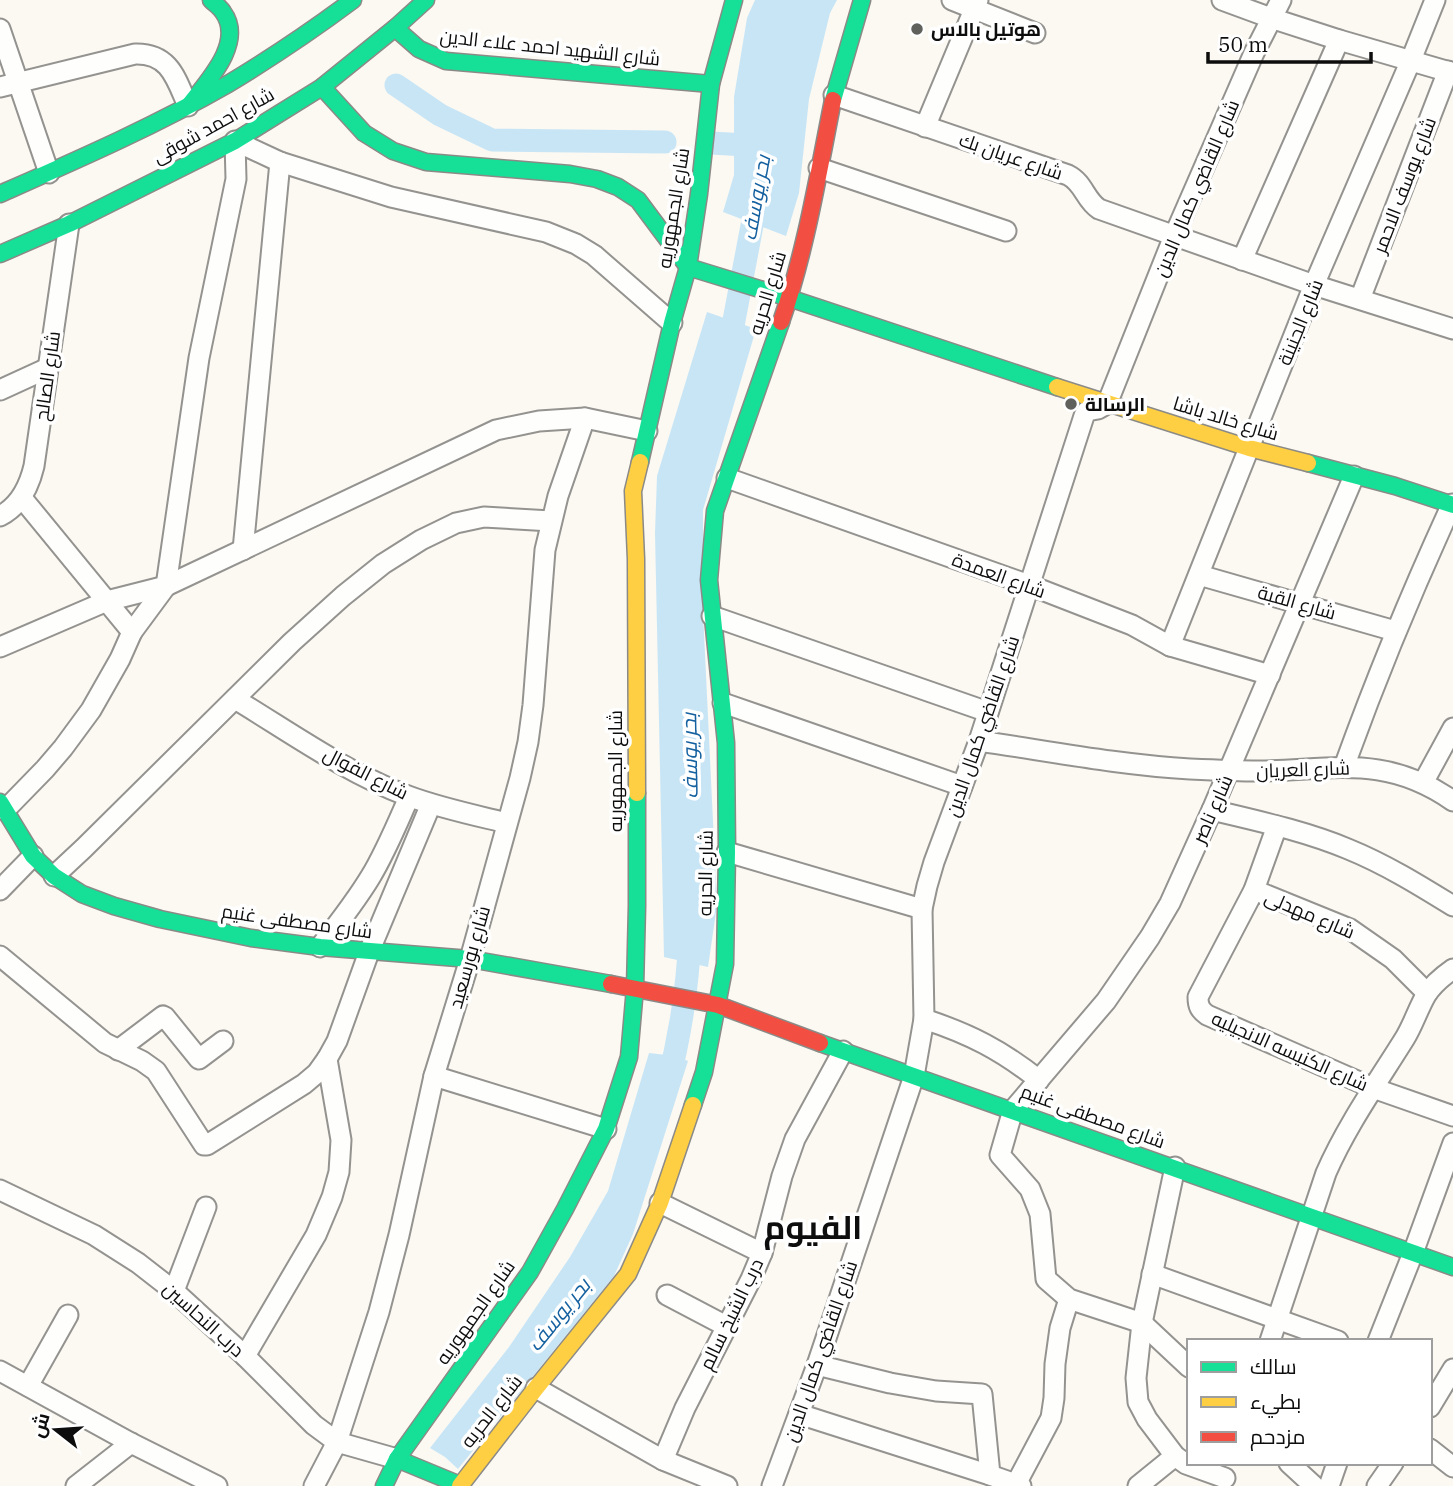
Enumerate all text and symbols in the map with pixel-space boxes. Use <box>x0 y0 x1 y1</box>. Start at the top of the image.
place label: هوتيل بالاس <box>931 17 1041 41</box>
marker: هوتيل بالاس <box>909 21 925 37</box>
scale bar <box>1208 21 1371 65</box>
street label: شارع الشهيد احمد علاء الدين <box>439 24 661 72</box>
text: 50 m <box>1218 30 1268 58</box>
street label: شارع احمد شوقى <box>148 82 279 170</box>
street label: شارع القاضي كمال الدين <box>1148 96 1247 281</box>
street label: شارع يوسف الاحمر <box>1367 114 1443 258</box>
street label: شارع عريان بك <box>955 127 1066 187</box>
street label: شارع الجمهوريه <box>652 146 696 270</box>
water label: بحر يوسف <box>734 152 777 243</box>
street label: شارع الحريه <box>743 248 793 338</box>
street label: شارع الجنينة <box>1272 275 1330 369</box>
street label: شارع الصالح <box>29 330 67 423</box>
street label: شارع خالد باشا <box>1170 391 1282 447</box>
place label: الرسالة <box>1085 392 1145 416</box>
marker: الرسالة <box>1063 396 1079 412</box>
street label: شارع العمدة <box>948 547 1049 605</box>
street label: شارع القبة <box>1255 579 1339 627</box>
street label: شارع القاضي كمال الدين <box>940 632 1027 821</box>
street label: شارع الجمهوريه <box>603 710 629 832</box>
water label: بحر يوسف <box>674 711 704 799</box>
street label: شارع الفوال <box>318 741 413 806</box>
street label: شارع العريان <box>1256 755 1351 785</box>
street label: شارع ناصر <box>1186 771 1240 849</box>
street label: شارع الحريه <box>692 830 720 916</box>
street label: شارع مهدلى <box>1261 884 1359 946</box>
street label: شارع مصطفى غنيم <box>220 899 374 945</box>
street label: شارع بورسعيد <box>443 903 497 1012</box>
street label: شارع الكنيسه الانجيليه <box>1207 1006 1372 1098</box>
street label: شارع مصطفى غنيم <box>1017 1079 1169 1155</box>
district label: الفيوم <box>764 1205 862 1250</box>
street label: درب الشيخ سالم <box>694 1254 770 1375</box>
street label: شارع الجمهوريه <box>430 1255 521 1370</box>
street label: شارع القاضي كمال الدين <box>778 1257 865 1446</box>
water label: بحر يوسف <box>520 1271 597 1357</box>
street label: درب النحاسين <box>158 1276 250 1362</box>
legend <box>1187 1339 1432 1465</box>
text: سالك <box>1250 1352 1297 1380</box>
street label: شارع الحريه <box>455 1370 529 1454</box>
text: بطيء <box>1250 1387 1301 1418</box>
north arrow <box>21 1395 91 1465</box>
text: ش <box>25 1410 55 1440</box>
text: مزدحم <box>1250 1422 1305 1451</box>

